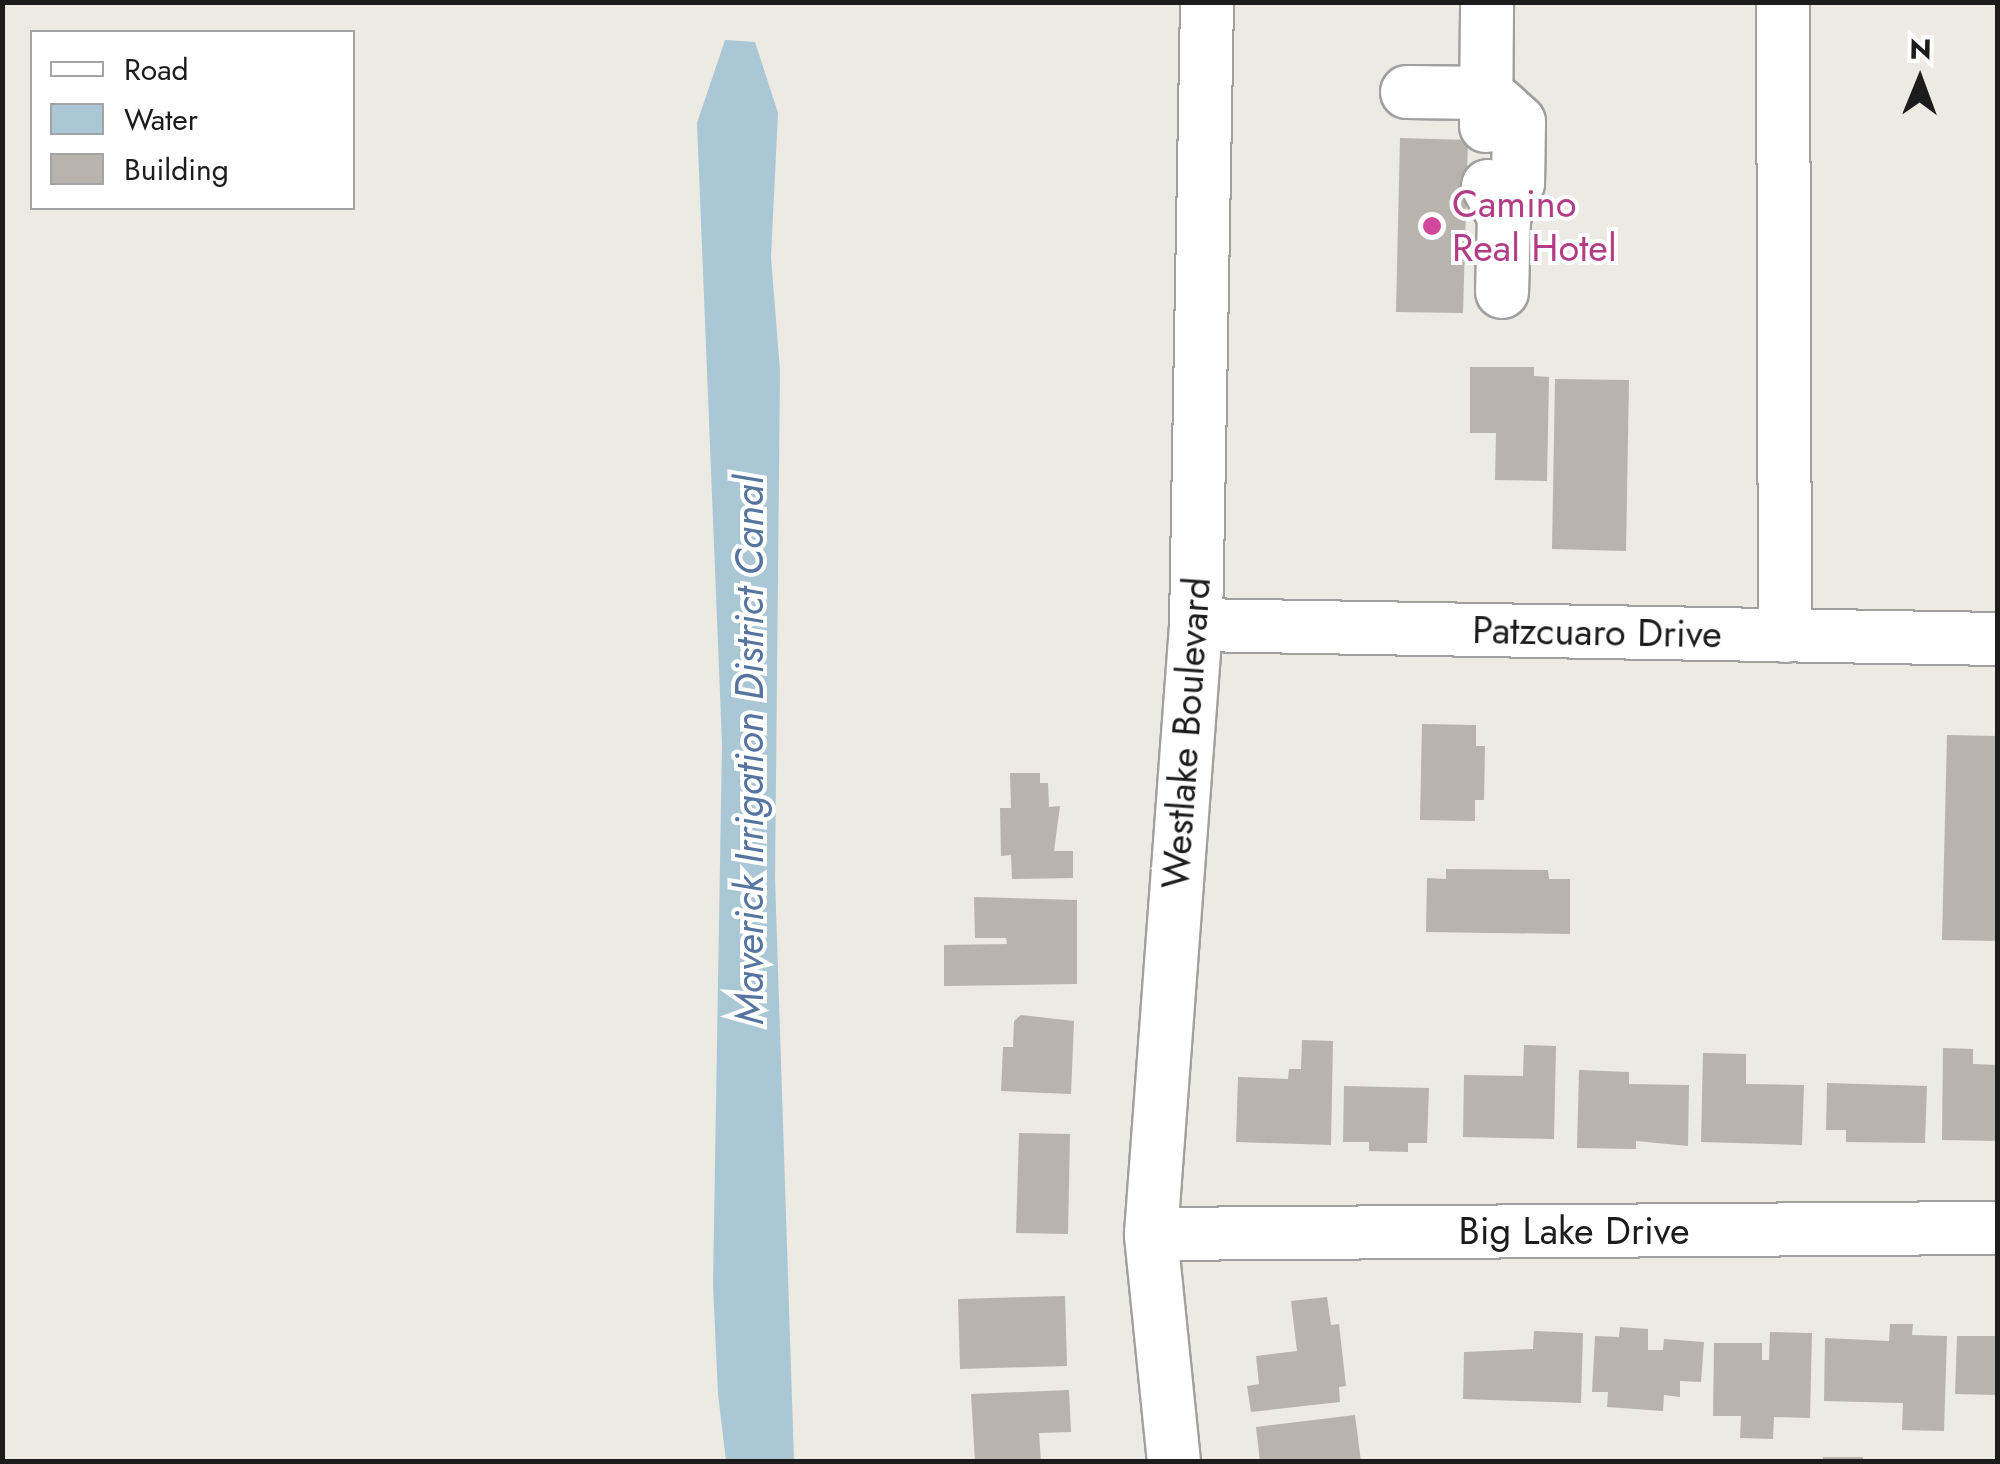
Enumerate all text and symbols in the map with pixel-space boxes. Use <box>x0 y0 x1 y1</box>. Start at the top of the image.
text: N <box>1909 29 1932 70</box>
legend <box>30 30 355 210</box>
north arrow <box>1870 30 1970 130</box>
text: Road <box>124 48 189 91</box>
text: Water <box>124 98 198 141</box>
text: Building <box>124 148 229 191</box>
place label: Camino Real Hotel <box>1452 181 1617 270</box>
marker: Camino Real Hotel <box>1421 215 1443 237</box>
water label: Maverick Irrigation District Canal <box>725 475 773 1025</box>
street label: Westlake Boulevard <box>1152 576 1220 890</box>
street label: Patzcuaro Drive <box>1472 607 1722 657</box>
street label: Big Lake Drive <box>1458 1208 1690 1254</box>

